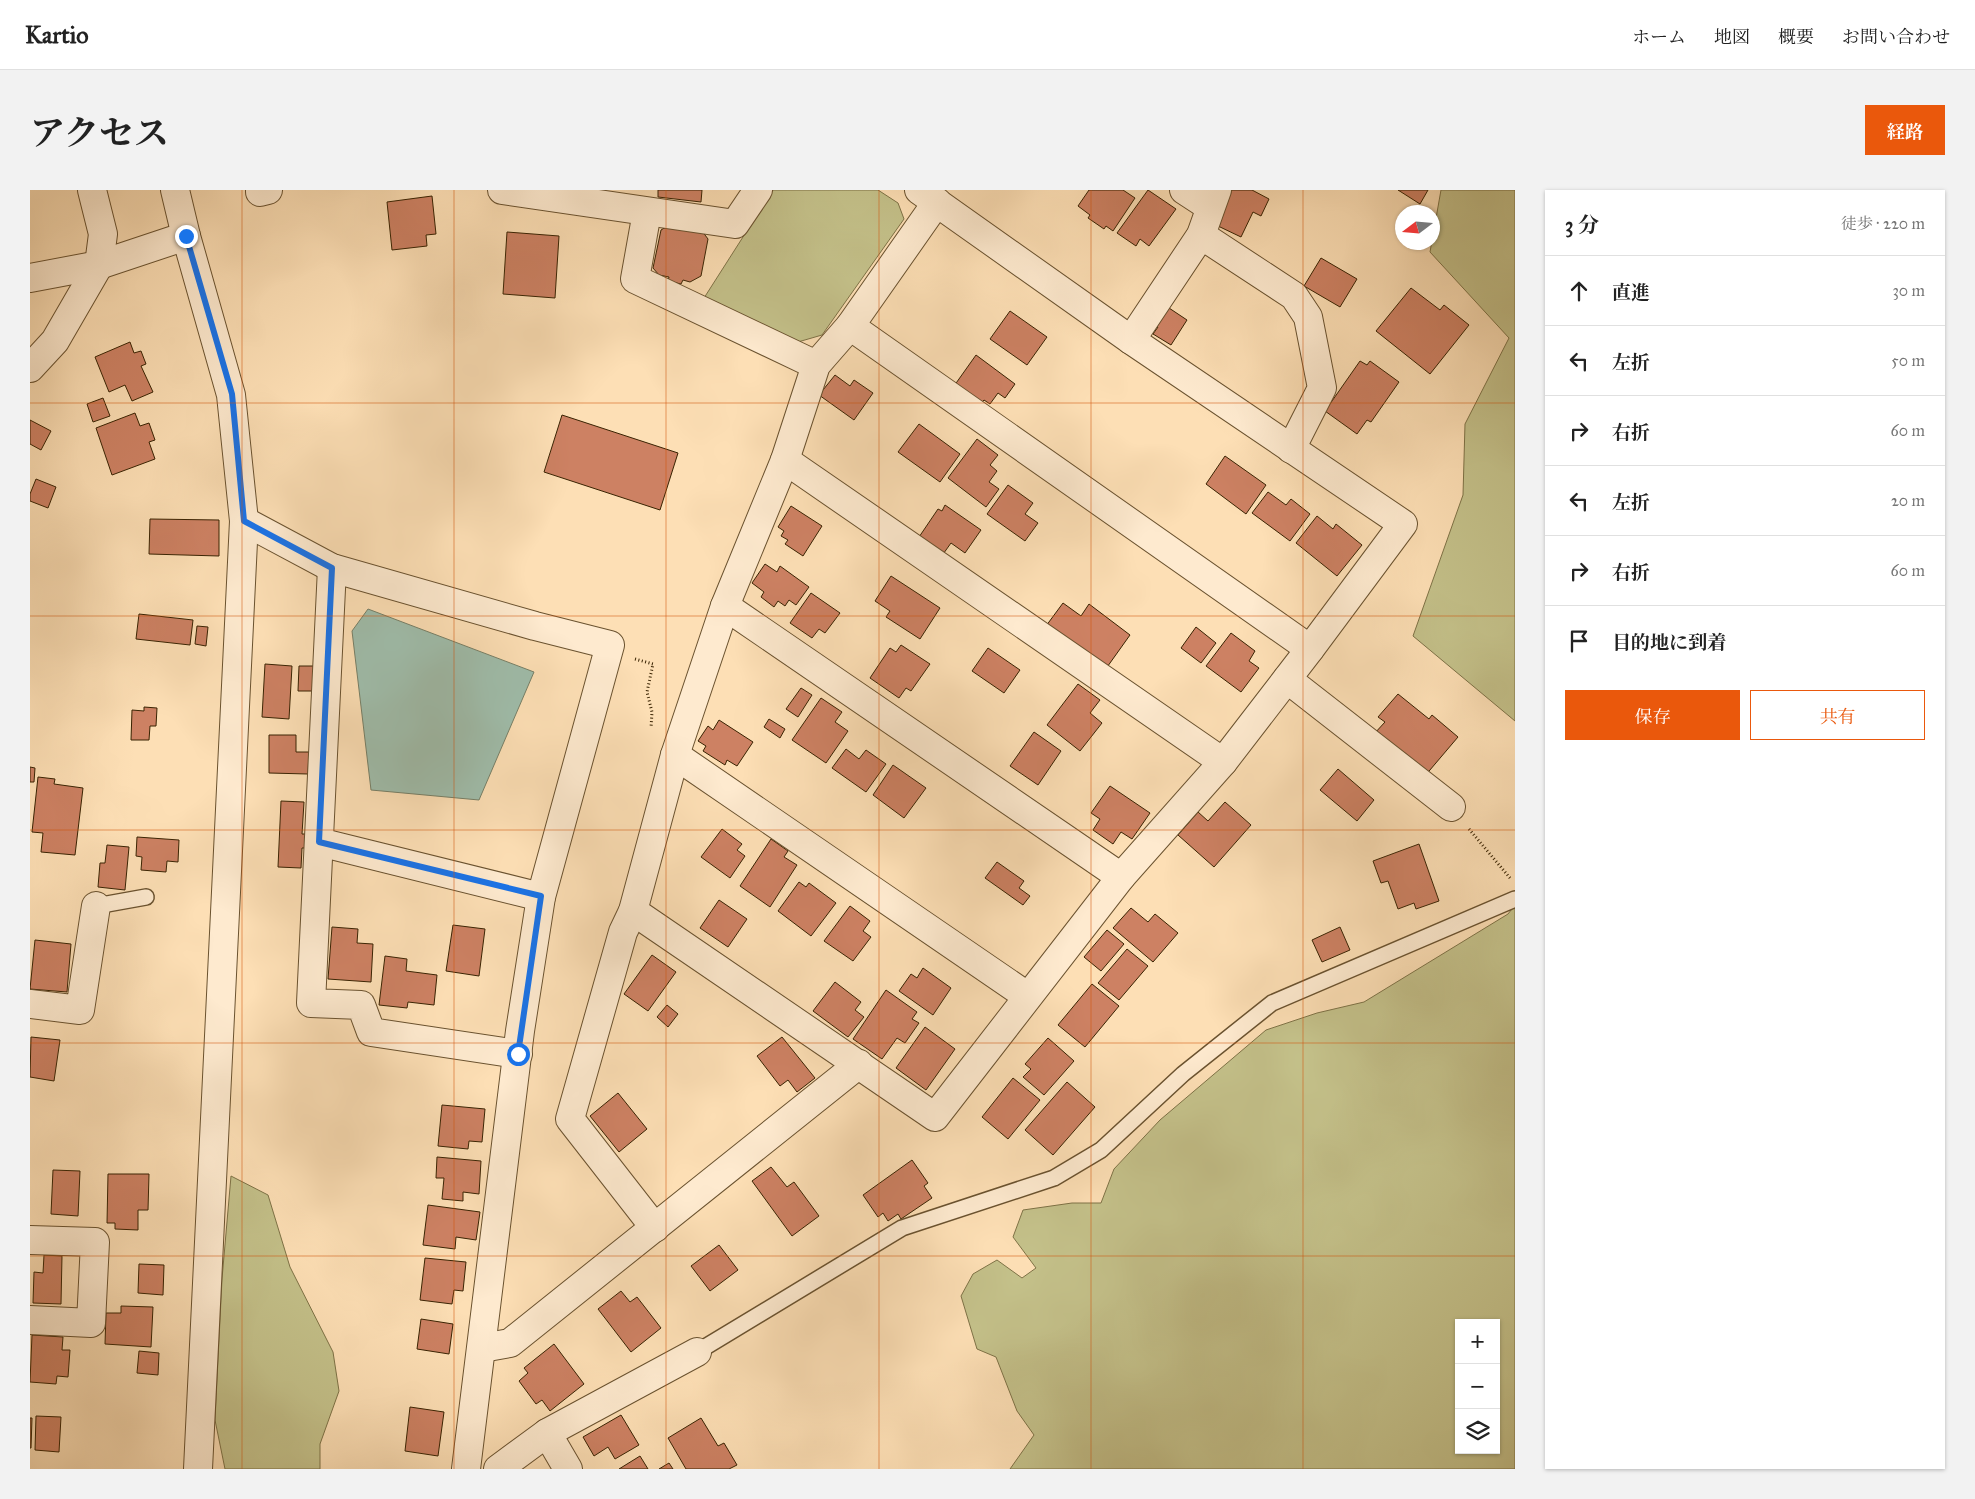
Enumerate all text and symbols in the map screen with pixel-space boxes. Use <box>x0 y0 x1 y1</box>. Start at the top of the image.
text: Kartio <box>25 20 88 50</box>
text: ホーム <box>1632 26 1686 48</box>
text: 地図 <box>1714 26 1750 48</box>
text: 概要 <box>1778 26 1814 48</box>
text: お問い合わせ <box>1842 26 1950 48</box>
button: 経路 <box>1865 105 1945 155</box>
text: アクセス <box>30 112 169 155</box>
north arrow <box>1395 205 1440 250</box>
text: 3 分 <box>1565 212 1599 238</box>
text: 徒歩 · 220 m <box>1841 214 1925 233</box>
route end <box>175 225 198 248</box>
icon: ahead <box>1565 277 1593 305</box>
text: 直進 <box>1612 281 1650 304</box>
text: 30 m <box>1892 281 1925 300</box>
icon: left <box>1565 347 1593 375</box>
text: 左折 <box>1612 351 1650 374</box>
text: 50 m <box>1891 351 1925 370</box>
icon: right <box>1565 417 1593 445</box>
text: 右折 <box>1612 421 1650 444</box>
text: 60 m <box>1891 421 1925 440</box>
icon: left <box>1565 487 1593 515</box>
text: 左折 <box>1612 491 1650 514</box>
text: 20 m <box>1891 491 1925 510</box>
icon: right <box>1565 557 1593 585</box>
text: 右折 <box>1612 561 1650 584</box>
text: 60 m <box>1891 561 1925 580</box>
icon: arrive <box>1565 627 1593 655</box>
text: 目的地に到着 <box>1612 631 1726 654</box>
button: 保存 <box>1565 690 1740 740</box>
button: 共有 <box>1750 690 1925 740</box>
route start <box>507 1043 530 1066</box>
map controls <box>1455 1319 1500 1454</box>
button: + <box>1455 1319 1500 1364</box>
button: − <box>1455 1364 1500 1409</box>
button: layers <box>1455 1409 1500 1454</box>

